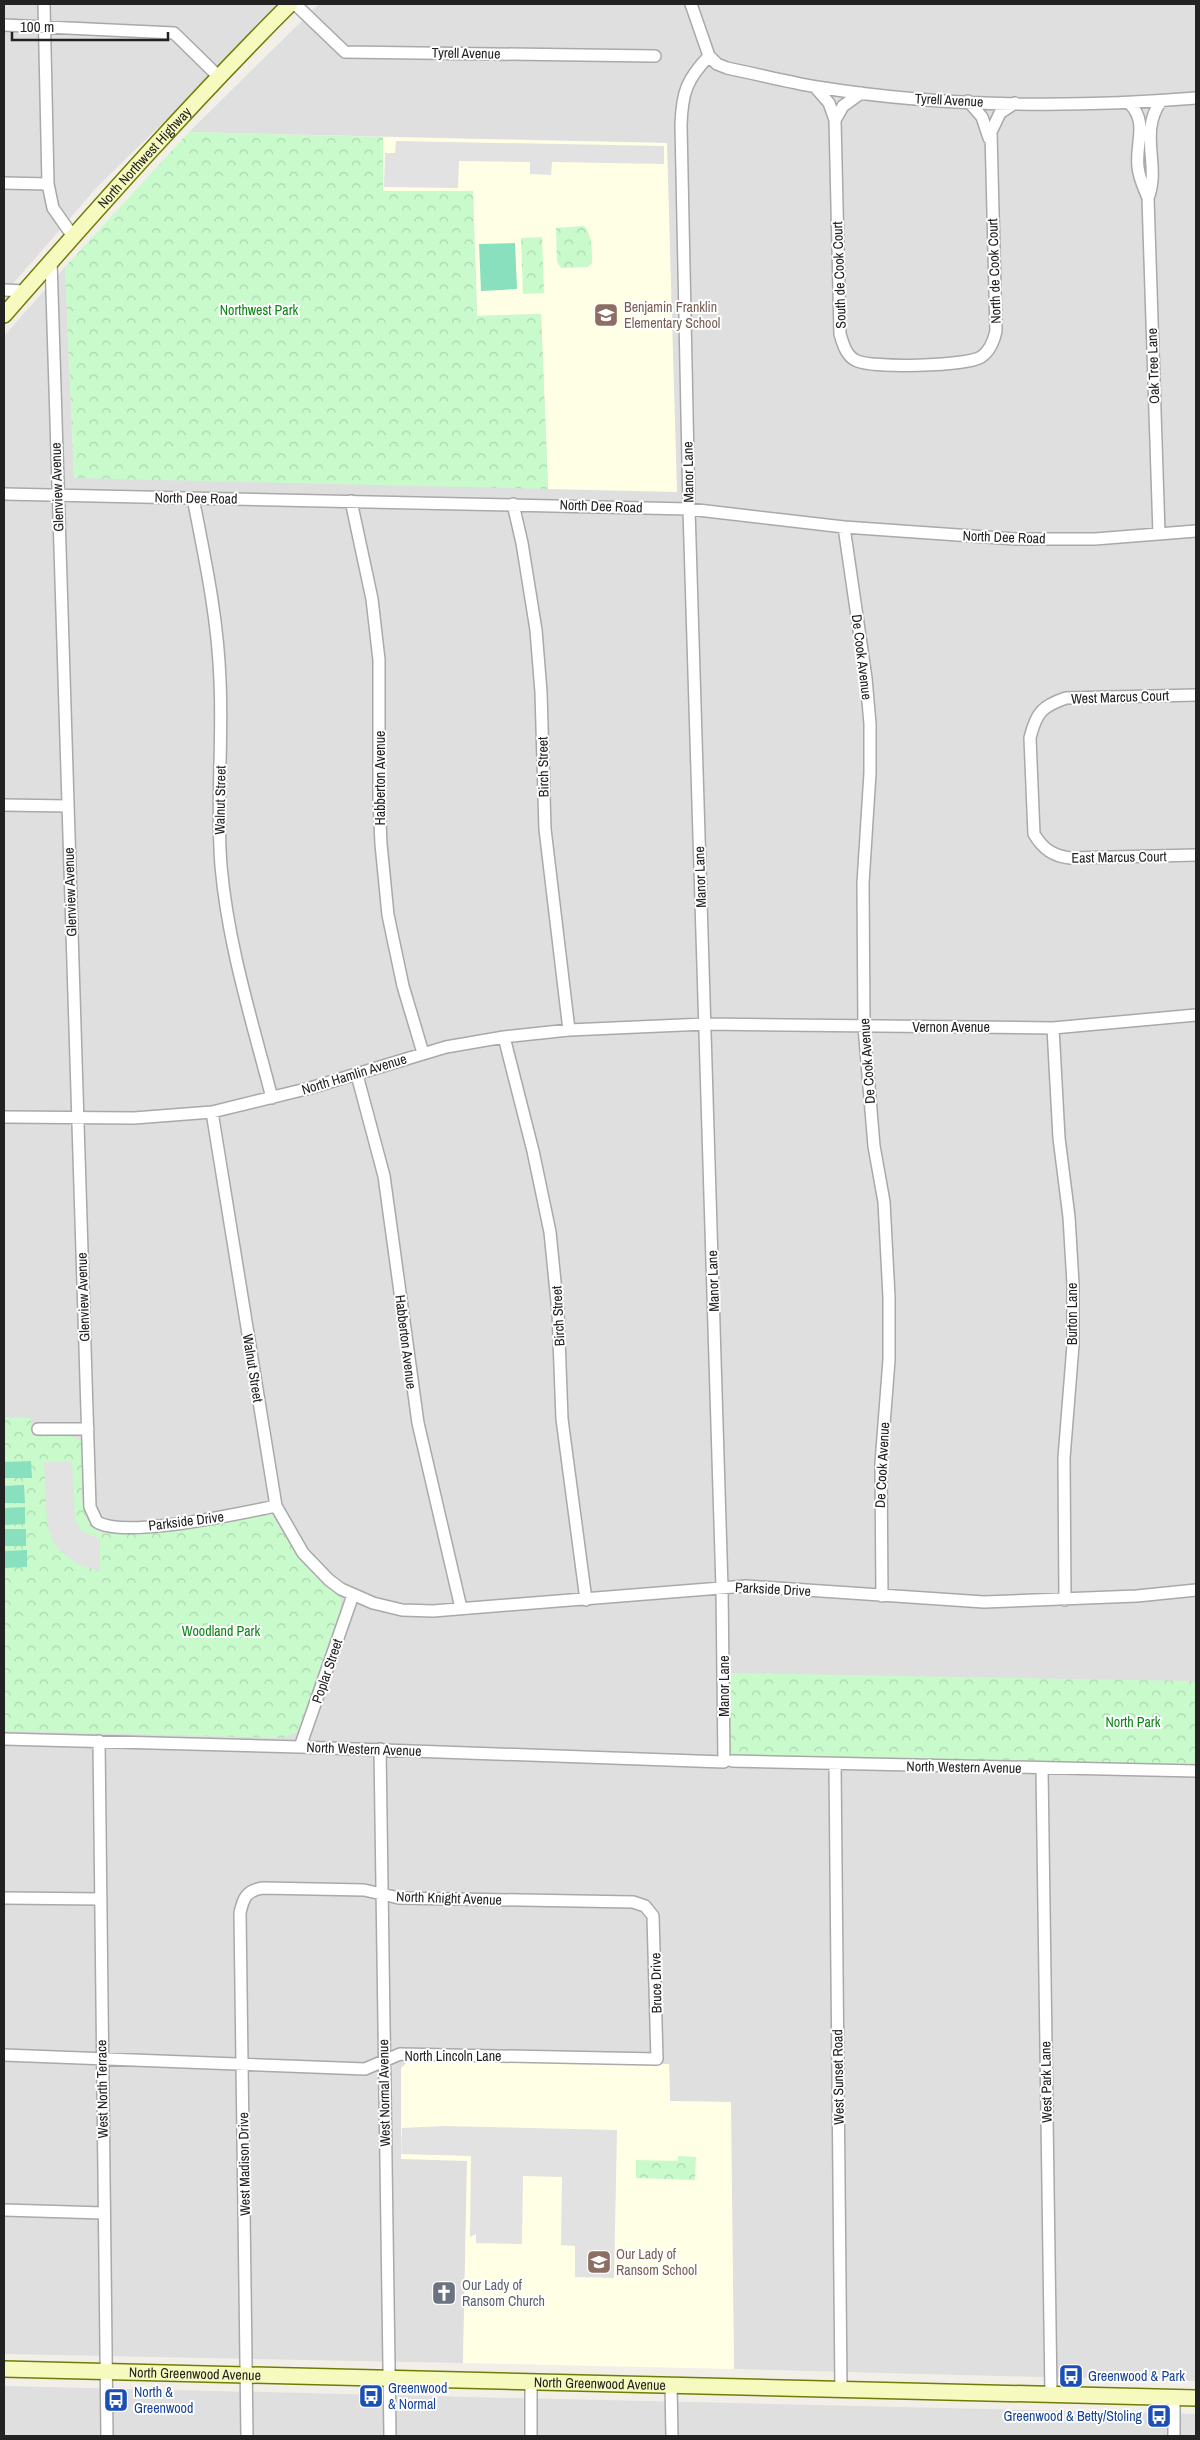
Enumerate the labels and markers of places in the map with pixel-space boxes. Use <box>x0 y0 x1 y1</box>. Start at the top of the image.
place label: Benjamin Franklin Elementary School <box>624 298 720 332</box>
school or university icon: Benjamin Franklin Elementary School <box>593 302 619 328</box>
place label: Our Lady of Ransom School <box>616 2245 697 2279</box>
school or university icon: Our Lady of Ransom School <box>586 2249 612 2275</box>
place label: Our Lady of Ransom Church <box>462 2276 545 2310</box>
church icon: Our Lady of Ransom Church <box>431 2280 457 2306</box>
bus stop icon: Greenwood & Park <box>1058 2363 1084 2389</box>
place label: Greenwood & Park <box>1088 2367 1185 2385</box>
place label: Greenwood & Normal <box>388 2379 447 2413</box>
place label: North & Greenwood <box>134 2383 193 2417</box>
bus stop icon: Greenwood & Normal <box>358 2383 384 2409</box>
bus stop icon: North & Greenwood <box>103 2387 129 2413</box>
bus stop icon: Greenwood & Betty/Stoling <box>1146 2403 1172 2429</box>
place label: Greenwood & Betty/Stoling <box>1004 2407 1143 2425</box>

